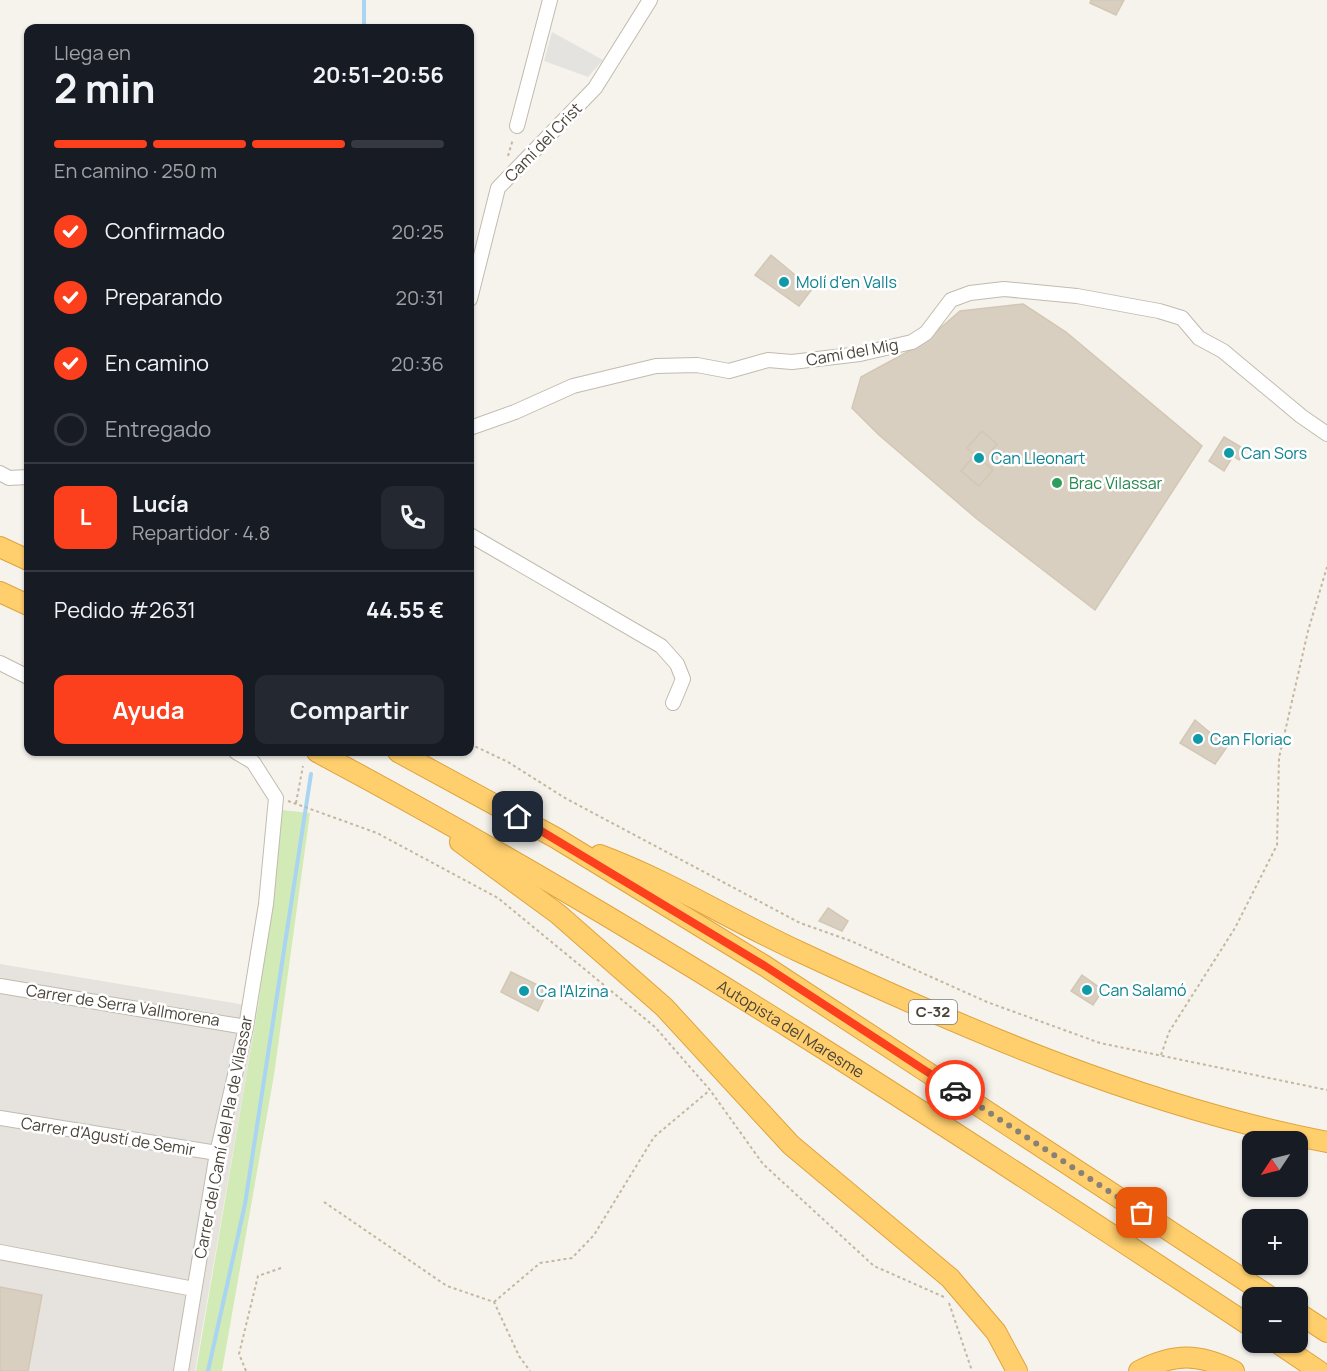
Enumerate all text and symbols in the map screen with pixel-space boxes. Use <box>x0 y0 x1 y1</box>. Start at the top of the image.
text: Llega en <box>54 39 131 66</box>
text: 20:51–20:56 <box>313 60 444 90</box>
text: 2 min <box>54 61 155 115</box>
street label: Camí del Crist <box>500 98 586 186</box>
text: En camino · 250 m <box>54 157 217 184</box>
icon: check <box>54 215 87 248</box>
text: Confirmado <box>105 216 225 246</box>
text: 20:25 <box>391 218 444 245</box>
place label: Molí d'en Valls <box>796 271 897 293</box>
marker: Molí d'en Valls <box>777 275 791 289</box>
icon: check <box>54 281 87 314</box>
text: Preparando <box>105 282 223 312</box>
text: 20:31 <box>396 284 444 311</box>
street label: Camí del Mig <box>804 333 900 371</box>
icon: check <box>54 347 87 380</box>
text: En camino <box>105 348 209 378</box>
text: 20:36 <box>391 350 444 377</box>
text: Entregado <box>105 414 211 444</box>
place label: Can Sors <box>1241 442 1307 464</box>
marker: Can Sors <box>1222 446 1236 460</box>
place label: Can Lleonart <box>991 447 1085 469</box>
marker: Can Lleonart <box>972 451 986 465</box>
place label: Brac Vilassar <box>1069 472 1163 494</box>
marker: Brac Vilassar <box>1050 476 1064 490</box>
button: phone <box>381 486 444 549</box>
text: Lucía <box>132 489 189 519</box>
text: L <box>80 502 91 532</box>
text: Repartidor · 4.8 <box>132 519 270 546</box>
text: Pedido #2631 <box>54 595 196 625</box>
text: 44.55 € <box>366 595 444 625</box>
button: Ayuda <box>54 675 243 744</box>
button: Compartir <box>255 675 444 744</box>
place label: Can Floriac <box>1210 728 1292 750</box>
marker: Can Floriac <box>1191 732 1205 746</box>
pin <box>492 791 543 842</box>
icon: home <box>501 800 534 833</box>
street label: Autopista del Maresme <box>713 974 869 1083</box>
street label: Carrer de Serra Vallmorena <box>25 979 221 1031</box>
place label: Can Salamó <box>1099 979 1186 1001</box>
place label: Ca l'Alzina <box>536 980 609 1002</box>
marker: Can Salamó <box>1080 983 1094 997</box>
marker: Ca l'Alzina <box>517 984 531 998</box>
road number: C-32 <box>909 1000 957 1024</box>
street label: Carrer del Camí del Pla de Vilassar <box>189 1013 257 1260</box>
courier <box>925 1060 985 1120</box>
icon: car <box>939 1074 972 1107</box>
street label: Carrer d'Agustí de Semir <box>19 1111 197 1161</box>
north arrow <box>1242 1131 1308 1197</box>
map controls <box>1242 1131 1308 1353</box>
pin <box>1116 1187 1167 1238</box>
icon: bag <box>1125 1196 1158 1229</box>
button: + <box>1242 1209 1308 1275</box>
button: − <box>1242 1287 1308 1353</box>

